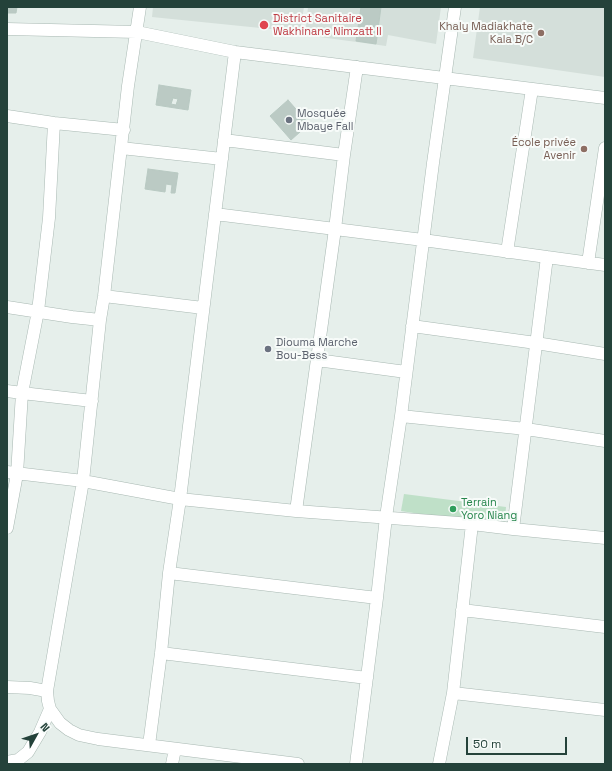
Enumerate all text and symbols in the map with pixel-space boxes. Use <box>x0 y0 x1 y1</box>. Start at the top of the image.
place label: District Sanitaire Wakhinane Nimzatt II <box>273 12 382 38</box>
marker: District Sanitaire Wakhinane Nimzatt II <box>258 19 270 31</box>
place label: Khaly Madiakhate Kala B/C <box>439 20 533 46</box>
marker: Khaly Madiakhate Kala B/C <box>536 28 546 38</box>
place label: Mosquée Mbaye Fall <box>297 107 353 133</box>
marker: Mosquée Mbaye Fall <box>284 115 294 125</box>
place label: École privée Avenir <box>512 136 576 162</box>
marker: École privée Avenir <box>579 144 589 154</box>
place label: Diouma Marche Bou-Bess <box>276 336 358 362</box>
marker: Diouma Marche Bou-Bess <box>263 344 273 354</box>
place label: Terrain Yoro Niang <box>461 496 517 522</box>
marker: Terrain Yoro Niang <box>448 504 458 514</box>
north arrow <box>16 715 56 755</box>
text: N <box>37 720 53 735</box>
scale bar <box>468 729 569 755</box>
text: 50 m <box>473 736 501 752</box>

